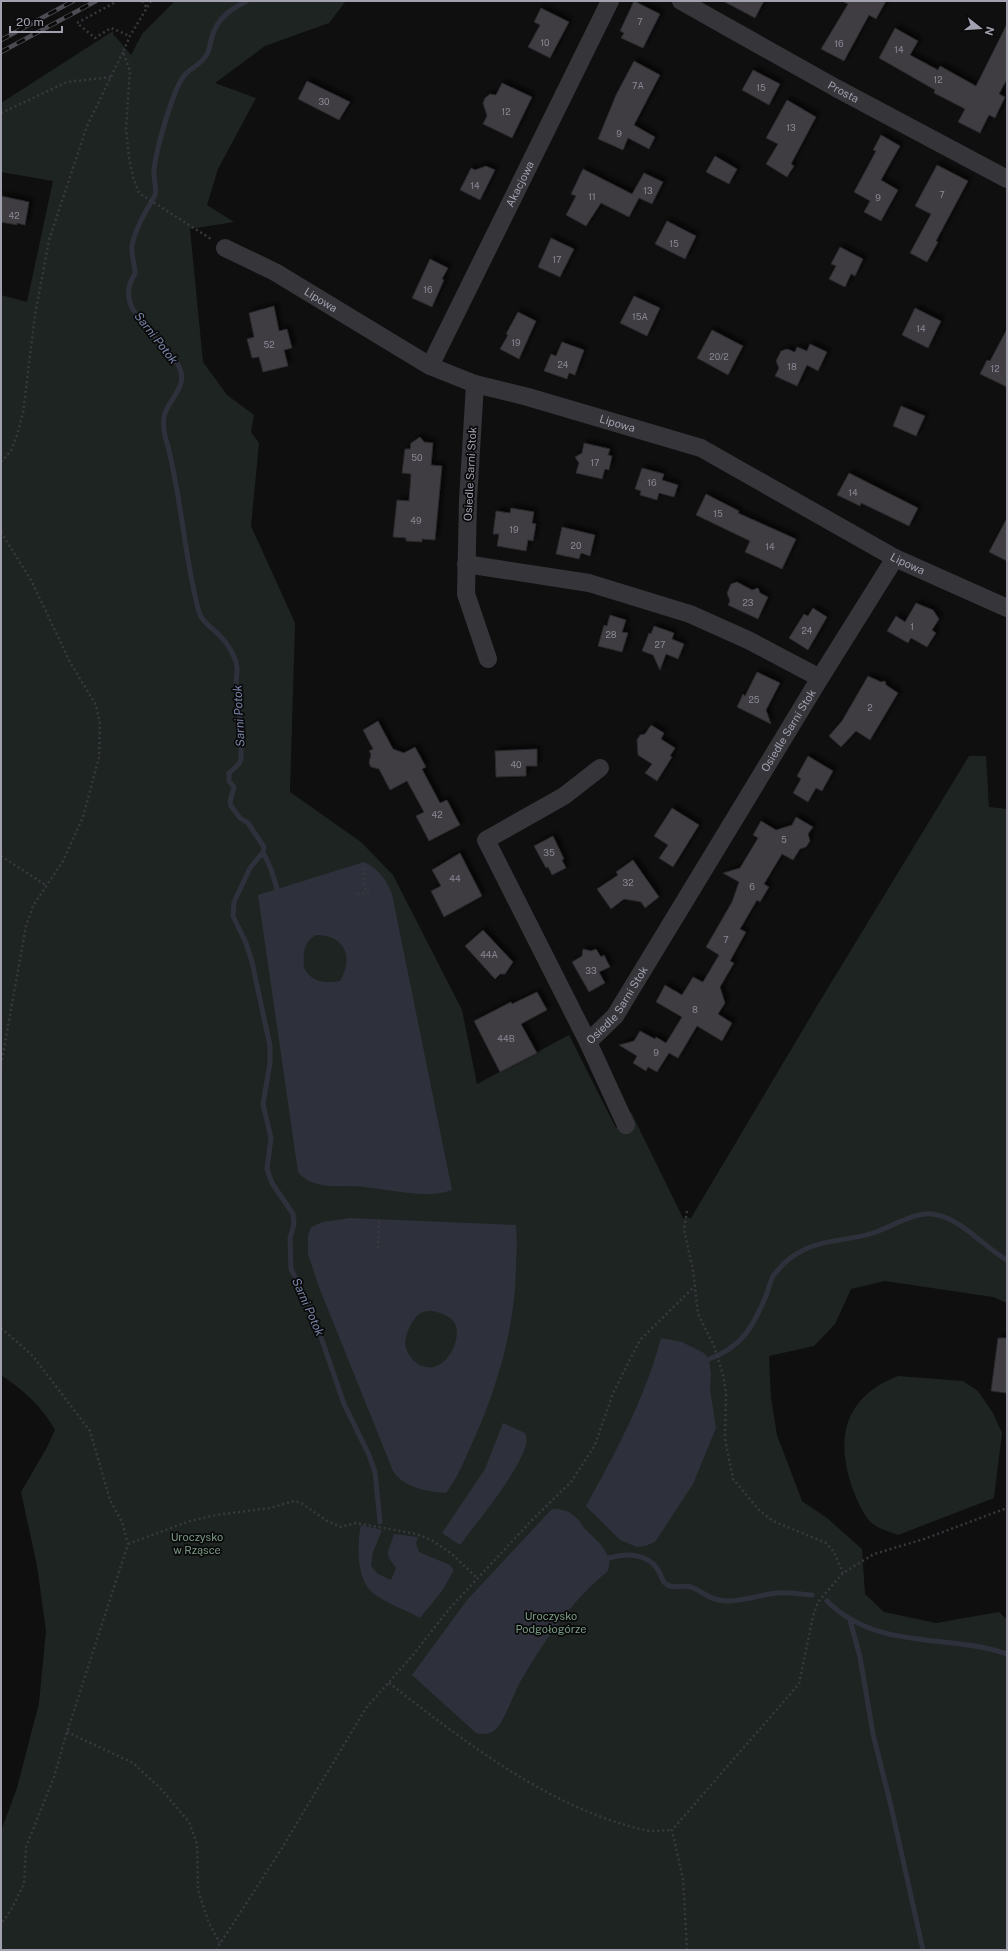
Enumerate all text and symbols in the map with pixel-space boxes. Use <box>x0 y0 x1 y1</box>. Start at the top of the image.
scale bar <box>10 8 62 34</box>
north arrow <box>960 8 1000 48</box>
text: 20 m <box>16 15 44 29</box>
house number: 7 <box>637 16 643 27</box>
text: N <box>983 25 997 37</box>
house number: 10 <box>540 37 550 48</box>
house number: 16 <box>834 38 844 49</box>
house number: 14 <box>894 44 904 55</box>
house number: 12 <box>933 74 943 85</box>
street label: Prosta <box>826 79 861 105</box>
house number: 7A <box>632 80 645 91</box>
house number: 15 <box>756 82 766 93</box>
house number: 30 <box>318 96 330 107</box>
house number: 12 <box>501 106 511 117</box>
house number: 13 <box>786 122 796 133</box>
house number: 9 <box>616 128 622 139</box>
street label: Akacjowa <box>503 159 536 209</box>
house number: 14 <box>470 180 480 191</box>
house number: 13 <box>643 185 653 196</box>
house number: 7 <box>939 189 945 200</box>
house number: 11 <box>588 191 596 202</box>
house number: 9 <box>875 192 881 203</box>
house number: 42 <box>8 210 20 221</box>
house number: 15 <box>669 238 679 249</box>
house number: 17 <box>552 254 562 265</box>
house number: 16 <box>423 284 433 295</box>
street label: Lipowa <box>302 285 339 314</box>
water label: Sarni Potok <box>131 309 181 367</box>
house number: 15A <box>632 311 649 322</box>
house number: 14 <box>916 323 926 334</box>
house number: 19 <box>511 337 521 348</box>
house number: 52 <box>263 339 275 350</box>
house number: 20/2 <box>709 351 729 362</box>
house number: 24 <box>557 359 569 370</box>
house number: 18 <box>787 361 797 372</box>
house number: 12 <box>990 363 1000 374</box>
street label: Lipowa <box>598 412 637 434</box>
street label: Osiedle Sarni Stok <box>462 427 478 521</box>
house number: 50 <box>411 452 423 463</box>
house number: 17 <box>590 457 600 468</box>
house number: 16 <box>647 477 657 488</box>
house number: 14 <box>848 487 858 498</box>
house number: 15 <box>713 508 723 519</box>
house number: 49 <box>410 515 422 526</box>
house number: 19 <box>509 524 519 535</box>
house number: 20 <box>571 540 582 551</box>
house number: 14 <box>765 541 775 552</box>
street label: Lipowa <box>888 551 927 577</box>
house number: 23 <box>742 597 754 608</box>
house number: 1 <box>910 621 914 632</box>
house number: 24 <box>801 625 813 636</box>
house number: 28 <box>605 629 617 640</box>
house number: 27 <box>655 639 665 650</box>
water label: Sarni Potok <box>230 684 248 747</box>
street label: Osiedle Sarni Stok <box>759 687 818 774</box>
house number: 25 <box>748 694 760 705</box>
house number: 2 <box>867 702 873 713</box>
house number: 40 <box>510 759 522 770</box>
house number: 42 <box>431 809 443 820</box>
house number: 5 <box>781 834 787 845</box>
house number: 35 <box>543 847 555 858</box>
house number: 44 <box>449 873 461 884</box>
house number: 32 <box>622 877 634 888</box>
house number: 6 <box>749 881 755 892</box>
house number: 7 <box>723 934 729 945</box>
house number: 44A <box>480 949 498 960</box>
street label: Osiedle Sarni Stok <box>584 964 650 1046</box>
house number: 33 <box>585 965 597 976</box>
house number: 8 <box>692 1004 698 1015</box>
house number: 44B <box>497 1033 515 1044</box>
house number: 9 <box>653 1047 659 1058</box>
water label: Sarni Potok <box>289 1276 327 1339</box>
park label: Uroczysko w Rząsce <box>171 1531 223 1556</box>
park label: Uroczysko Podgołogórze <box>515 1610 587 1635</box>

